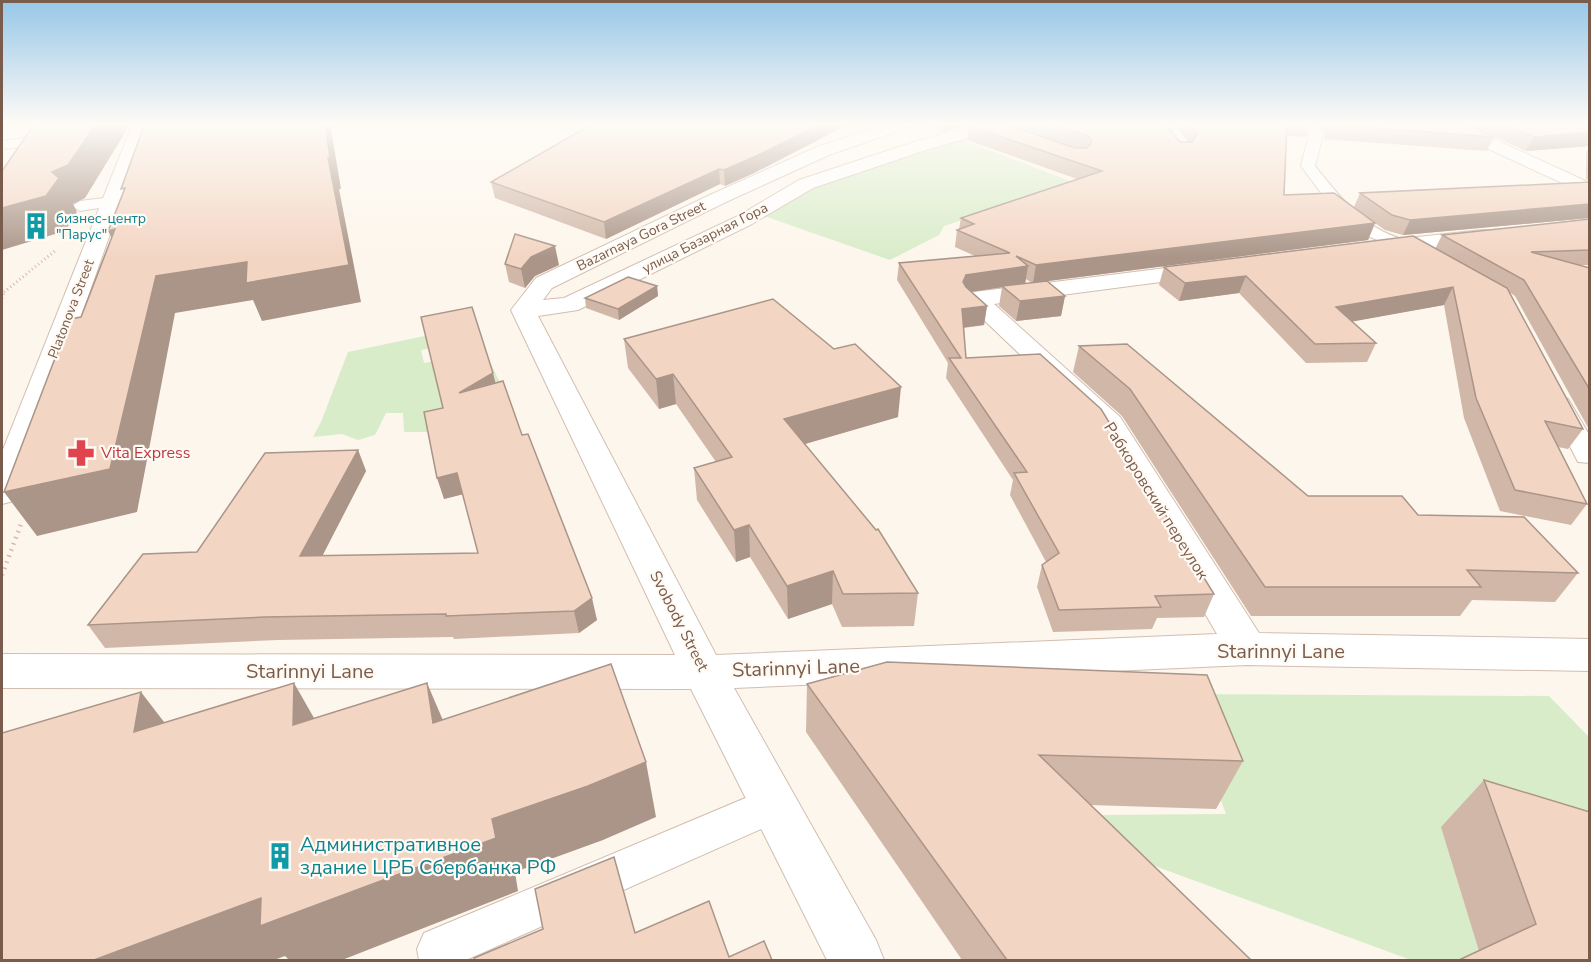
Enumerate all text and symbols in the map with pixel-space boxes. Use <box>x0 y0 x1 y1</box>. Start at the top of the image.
street label: Bazarnaya Gora Street <box>573 196 709 275</box>
street label: улица Базарная Гора <box>639 198 771 278</box>
place label: бизнес-центр "Парус" <box>56 209 146 244</box>
building icon: бизнес-центр "Парус" <box>21 211 51 241</box>
street label: Platonova Street <box>43 257 99 361</box>
street label: Рабкоровский переулок <box>1098 418 1214 584</box>
pharmacy icon: Vita Express <box>66 438 96 468</box>
place label: Vita Express <box>100 442 191 464</box>
street label: Svobody Street <box>644 567 714 675</box>
street label: Starinnyi Lane <box>1217 638 1345 665</box>
street label: Starinnyi Lane <box>732 652 860 684</box>
street label: Starinnyi Lane <box>246 658 374 685</box>
place label: Административное здание ЦРБ Сбербанка РФ <box>300 831 556 881</box>
building icon: Административное здание ЦРБ Сбербанка РФ <box>265 841 295 871</box>

